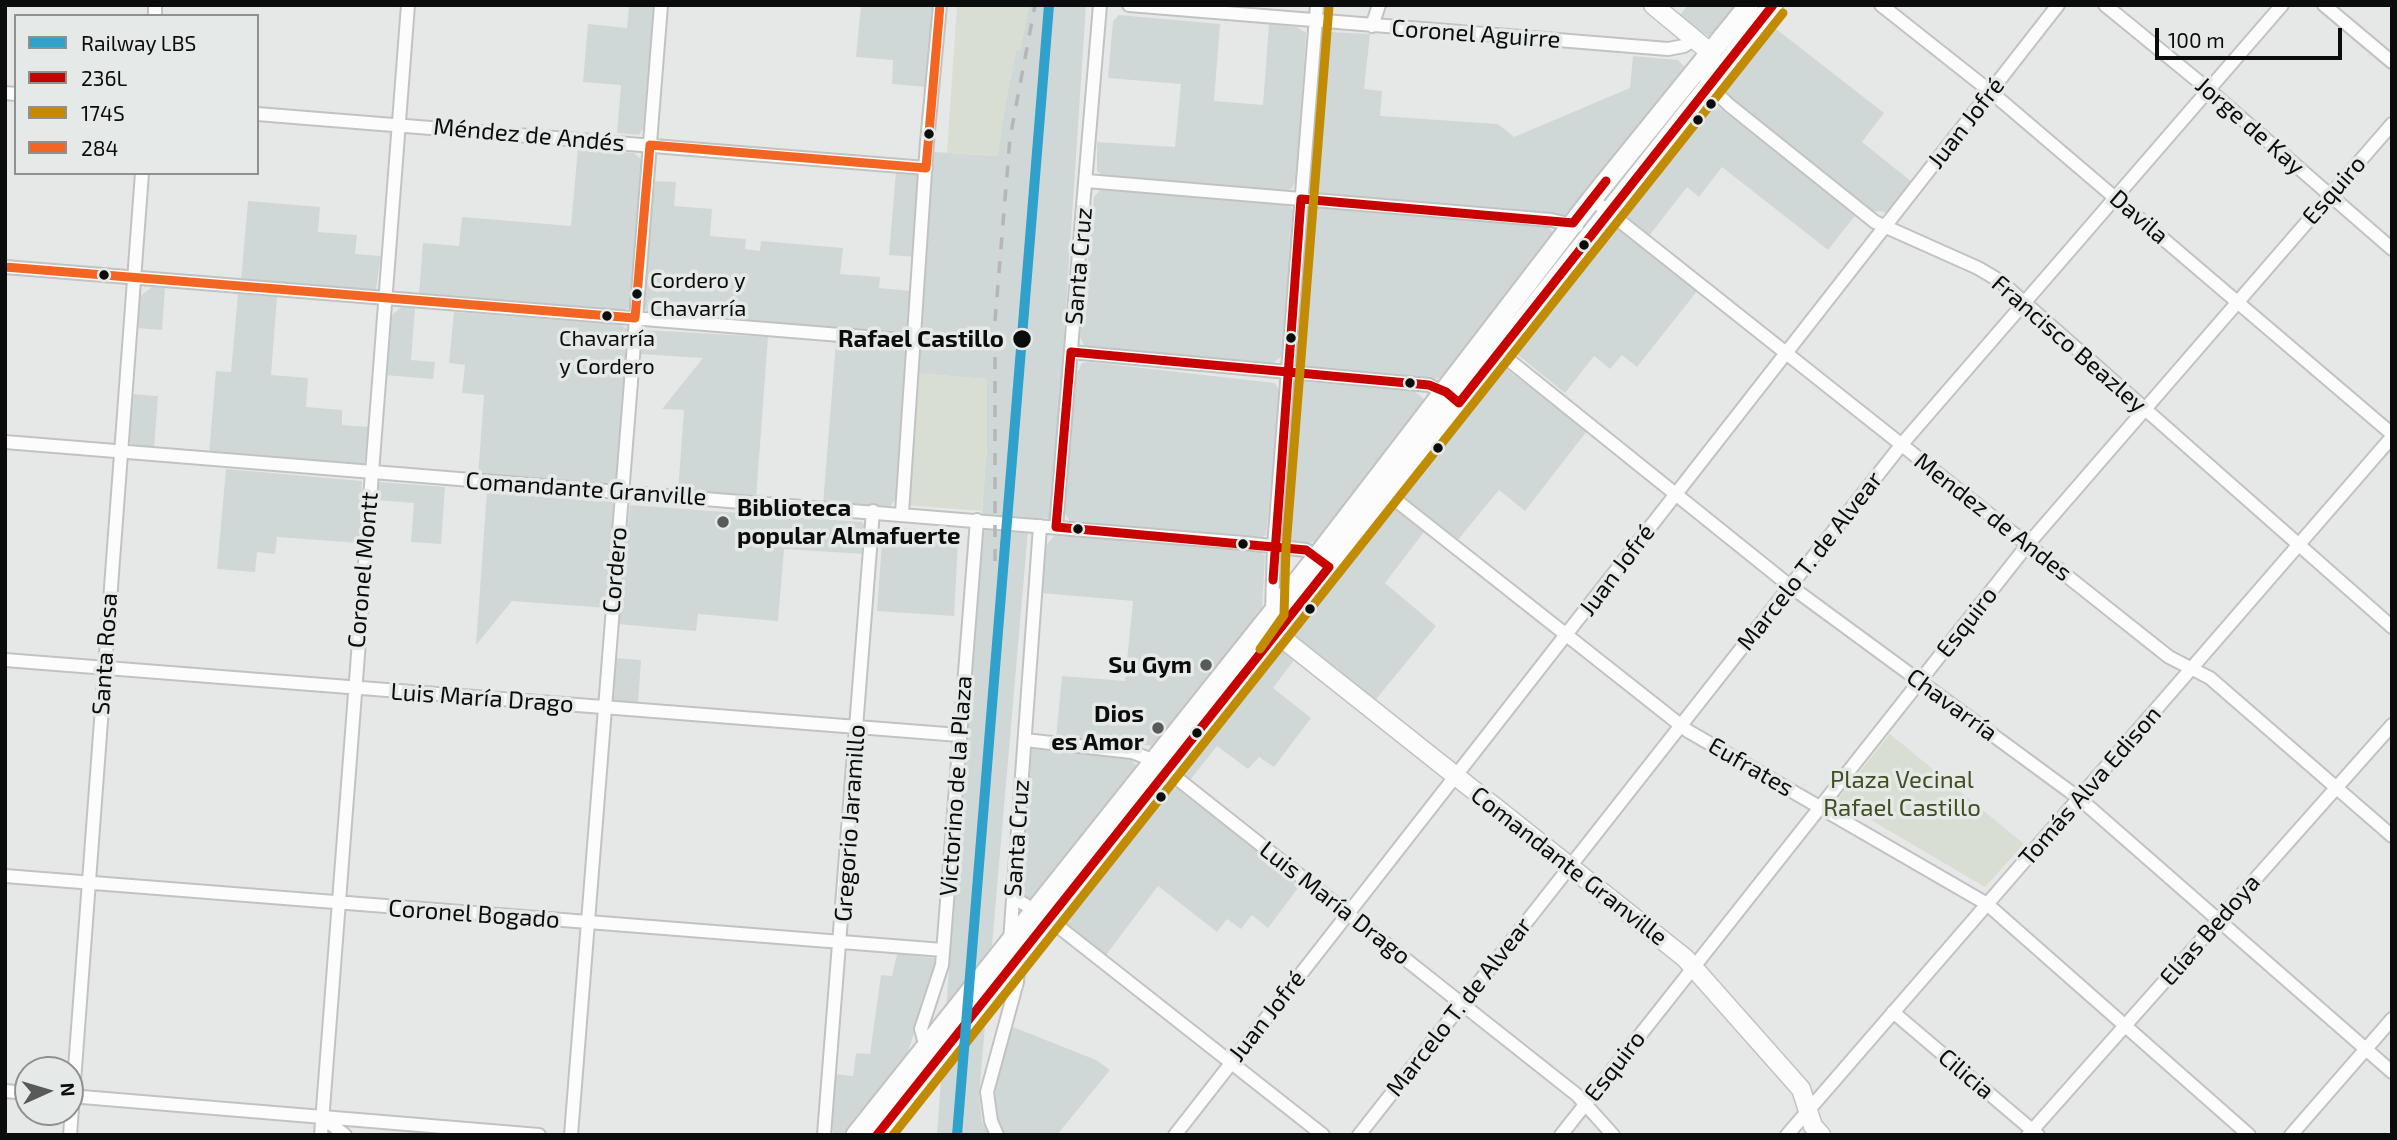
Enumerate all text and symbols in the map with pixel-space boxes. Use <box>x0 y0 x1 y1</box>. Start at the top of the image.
legend <box>14 14 259 175</box>
street label: Coronel Aguirre <box>1391 14 1561 54</box>
scale bar <box>2159 14 2346 58</box>
text: 100 m <box>2168 27 2225 52</box>
text: Railway LBS <box>81 30 196 55</box>
text: 236L <box>81 65 127 90</box>
street label: Jorge de Kay <box>2190 71 2310 181</box>
street label: Juan Jofré <box>1922 72 2010 174</box>
unlabelled marker <box>1704 97 1718 111</box>
text: 174S <box>81 100 125 125</box>
street label: Méndez de Andés <box>432 112 626 158</box>
unlabelled marker <box>1691 113 1705 127</box>
unlabelled marker <box>922 127 936 141</box>
text: 284 <box>81 135 118 160</box>
street label: Esquiro <box>2296 150 2372 230</box>
street label: Davila <box>2104 184 2174 250</box>
street label: Santa Cruz <box>1060 206 1098 326</box>
unlabelled marker <box>1577 238 1591 252</box>
unlabelled marker <box>97 268 111 282</box>
place label: Cordero y Chavarría <box>650 268 746 320</box>
street label: Francisco Beazley <box>1986 269 2152 419</box>
marker: Cordero y Chavarría <box>630 287 644 301</box>
marker: Chavarría y Cordero <box>600 309 614 323</box>
place label: Rafael Castillo <box>838 325 1004 353</box>
place label: Chavarría y Cordero <box>559 326 655 378</box>
marker: Rafael Castillo <box>1011 328 1033 350</box>
unlabelled marker <box>1284 331 1298 345</box>
unlabelled marker <box>1403 376 1417 390</box>
unlabelled marker <box>1431 441 1445 455</box>
street label: Mendez de Andes <box>1909 447 2077 587</box>
street label: Comandante Granville <box>465 466 707 512</box>
street label: Marcelo T. de Alvear <box>1731 466 1889 656</box>
street label: Coronel Montt <box>342 491 384 649</box>
place label: Biblioteca popular Almafuerte <box>737 494 961 550</box>
marker: Biblioteca popular Almafuerte <box>715 514 731 530</box>
street label: Juan Jofré <box>1573 518 1661 622</box>
unlabelled marker <box>1071 522 1085 536</box>
street label: Cordero <box>597 526 633 614</box>
unlabelled marker <box>1236 537 1250 551</box>
street label: Esquiro <box>1930 581 2004 663</box>
street label: Santa Rosa <box>86 592 124 716</box>
unlabelled marker <box>1303 602 1317 616</box>
place label: Su Gym <box>1108 651 1192 679</box>
marker: Su Gym <box>1198 657 1214 673</box>
street label: Chavarría <box>1901 662 2003 748</box>
street label: Victorino de la Plaza <box>934 675 978 897</box>
street label: Luis María Drago <box>389 677 575 719</box>
place label: Dios es Amor <box>1051 700 1144 756</box>
street label: Tomás Alva Edison <box>2013 700 2167 872</box>
marker: Dios es Amor <box>1150 720 1166 736</box>
street label: Gregorio Jaramillo <box>829 723 871 923</box>
unlabelled marker <box>1190 726 1204 740</box>
street label: Eufrates <box>1703 731 1799 803</box>
park label: Plaza Vecinal Rafael Castillo <box>1823 766 1981 822</box>
street label: Santa Cruz <box>999 778 1035 898</box>
street label: Comandante Granville <box>1465 780 1673 952</box>
unlabelled marker <box>1154 790 1168 804</box>
street label: Luis María Drago <box>1254 835 1416 971</box>
street label: Elías Bedoya <box>2154 868 2266 992</box>
street label: Coronel Bogado <box>387 894 561 934</box>
street label: Marcelo T. de Alvear <box>1380 912 1538 1102</box>
street label: Juan Jofré <box>1223 965 1311 1067</box>
street label: Esquiro <box>1578 1025 1652 1107</box>
street label: Cilicia <box>1932 1043 2000 1105</box>
north arrow <box>14 1056 84 1126</box>
text: N <box>57 1082 80 1097</box>

